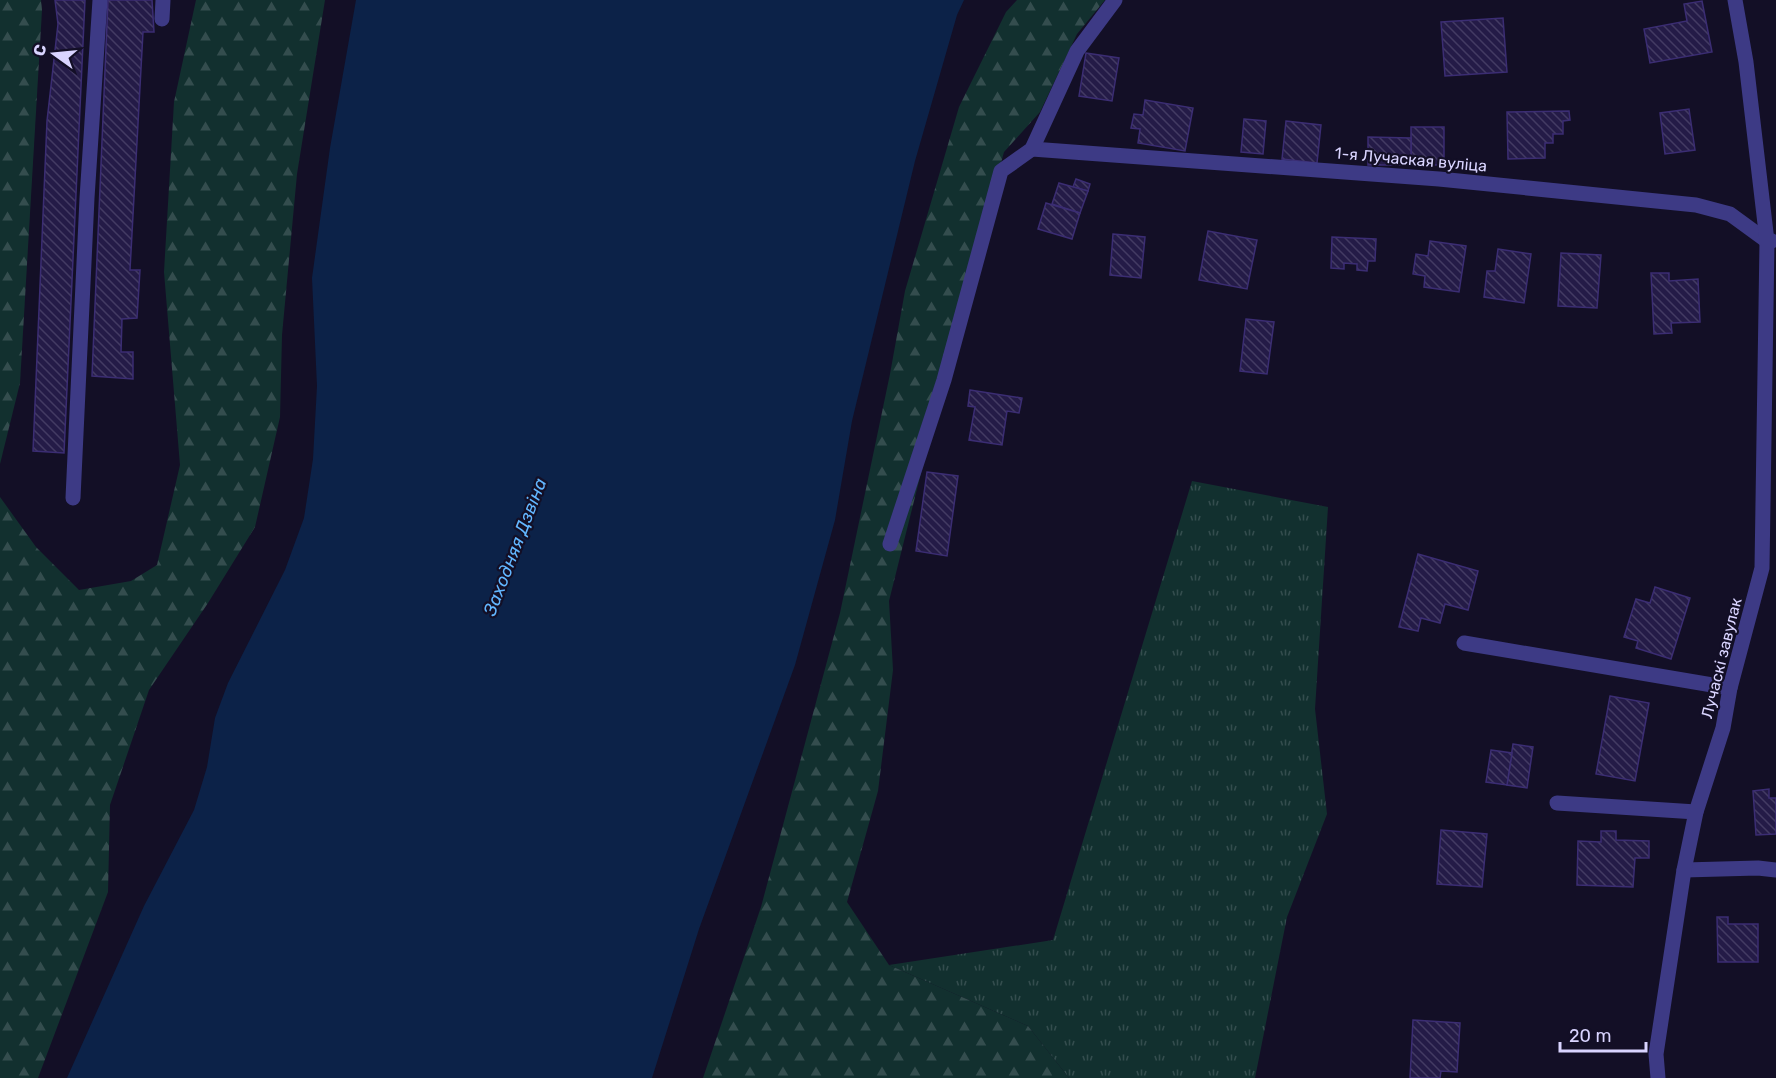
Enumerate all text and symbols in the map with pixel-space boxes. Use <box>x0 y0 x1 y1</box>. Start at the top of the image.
north arrow <box>24 24 84 84</box>
text: С <box>29 42 51 58</box>
street label: 1-я Лучаская вуліца <box>1334 143 1488 176</box>
water label: Заходняя Дзвіна <box>478 475 551 620</box>
street label: Лучаскі завулак <box>1697 595 1746 721</box>
scale bar <box>1560 1015 1646 1053</box>
text: 20 m <box>1569 1025 1611 1047</box>

